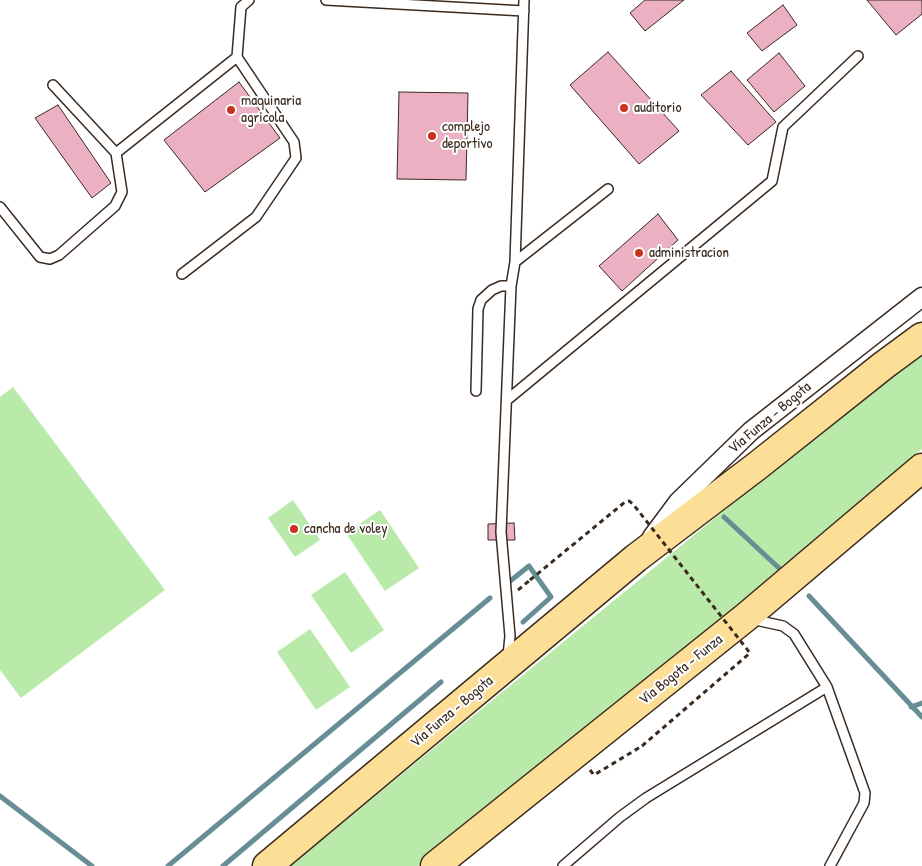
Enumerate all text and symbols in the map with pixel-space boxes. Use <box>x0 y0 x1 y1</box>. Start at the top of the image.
place label: maquinaria agricola <box>241 92 301 127</box>
place label: auditorio <box>634 99 681 117</box>
marker: auditorio <box>618 102 630 114</box>
marker: maquinaria agricola <box>225 104 237 116</box>
place label: complejo deportivo <box>442 118 493 153</box>
marker: complejo deportivo <box>426 130 438 142</box>
place label: administracion <box>649 244 729 262</box>
marker: administracion <box>633 247 645 259</box>
street label: Vía Funza - Bogota <box>725 378 815 458</box>
place label: cancha de voley <box>304 520 388 538</box>
marker: cancha de voley <box>288 523 300 535</box>
street label: Vía Bogota - Funza <box>636 631 726 709</box>
street label: Vía Funza - Bogota <box>407 672 497 752</box>

